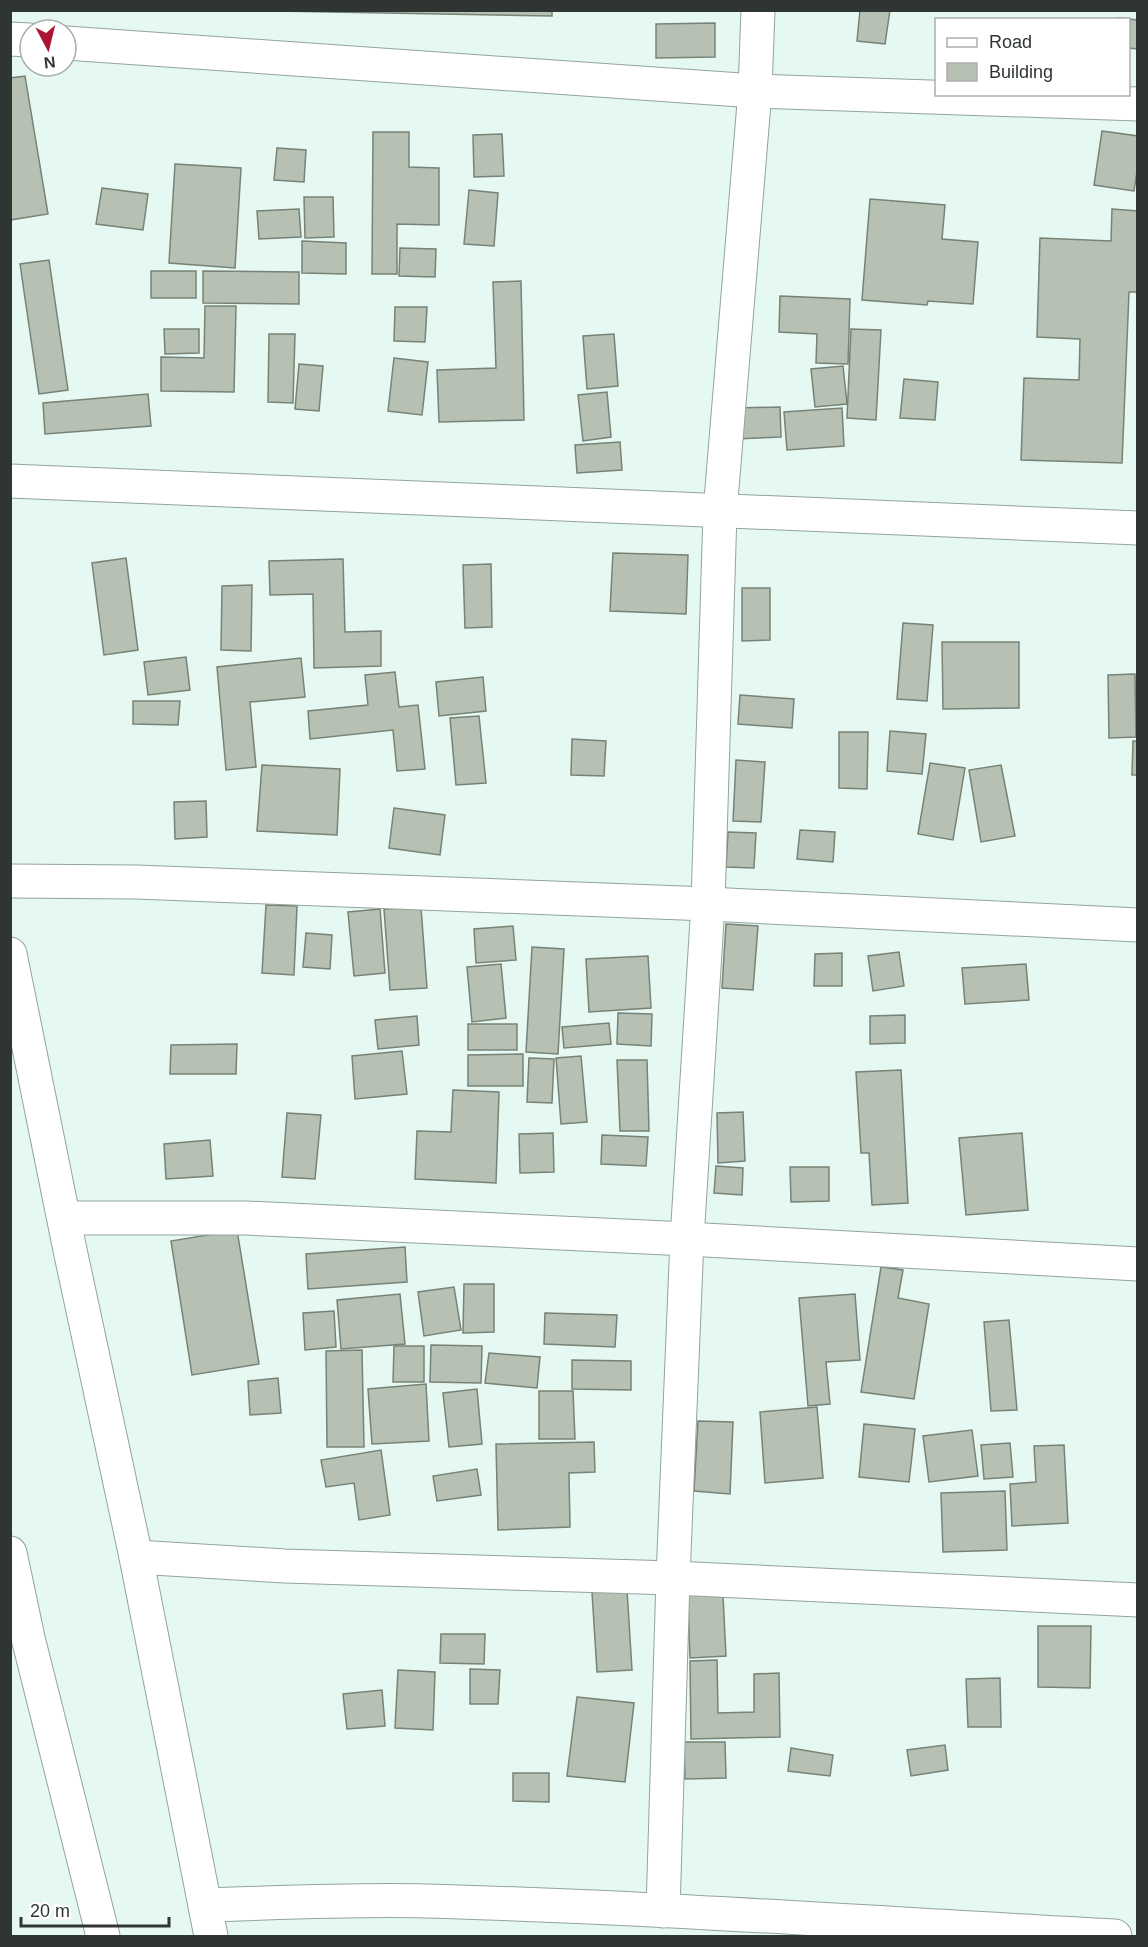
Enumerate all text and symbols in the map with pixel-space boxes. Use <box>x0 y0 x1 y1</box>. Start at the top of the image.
north arrow <box>18 18 78 78</box>
legend <box>935 18 1130 96</box>
text: Road <box>989 32 1032 52</box>
text: N <box>43 53 57 72</box>
text: Building <box>989 62 1053 82</box>
scale bar <box>21 1890 170 1928</box>
text: 20 m <box>30 1901 70 1921</box>

